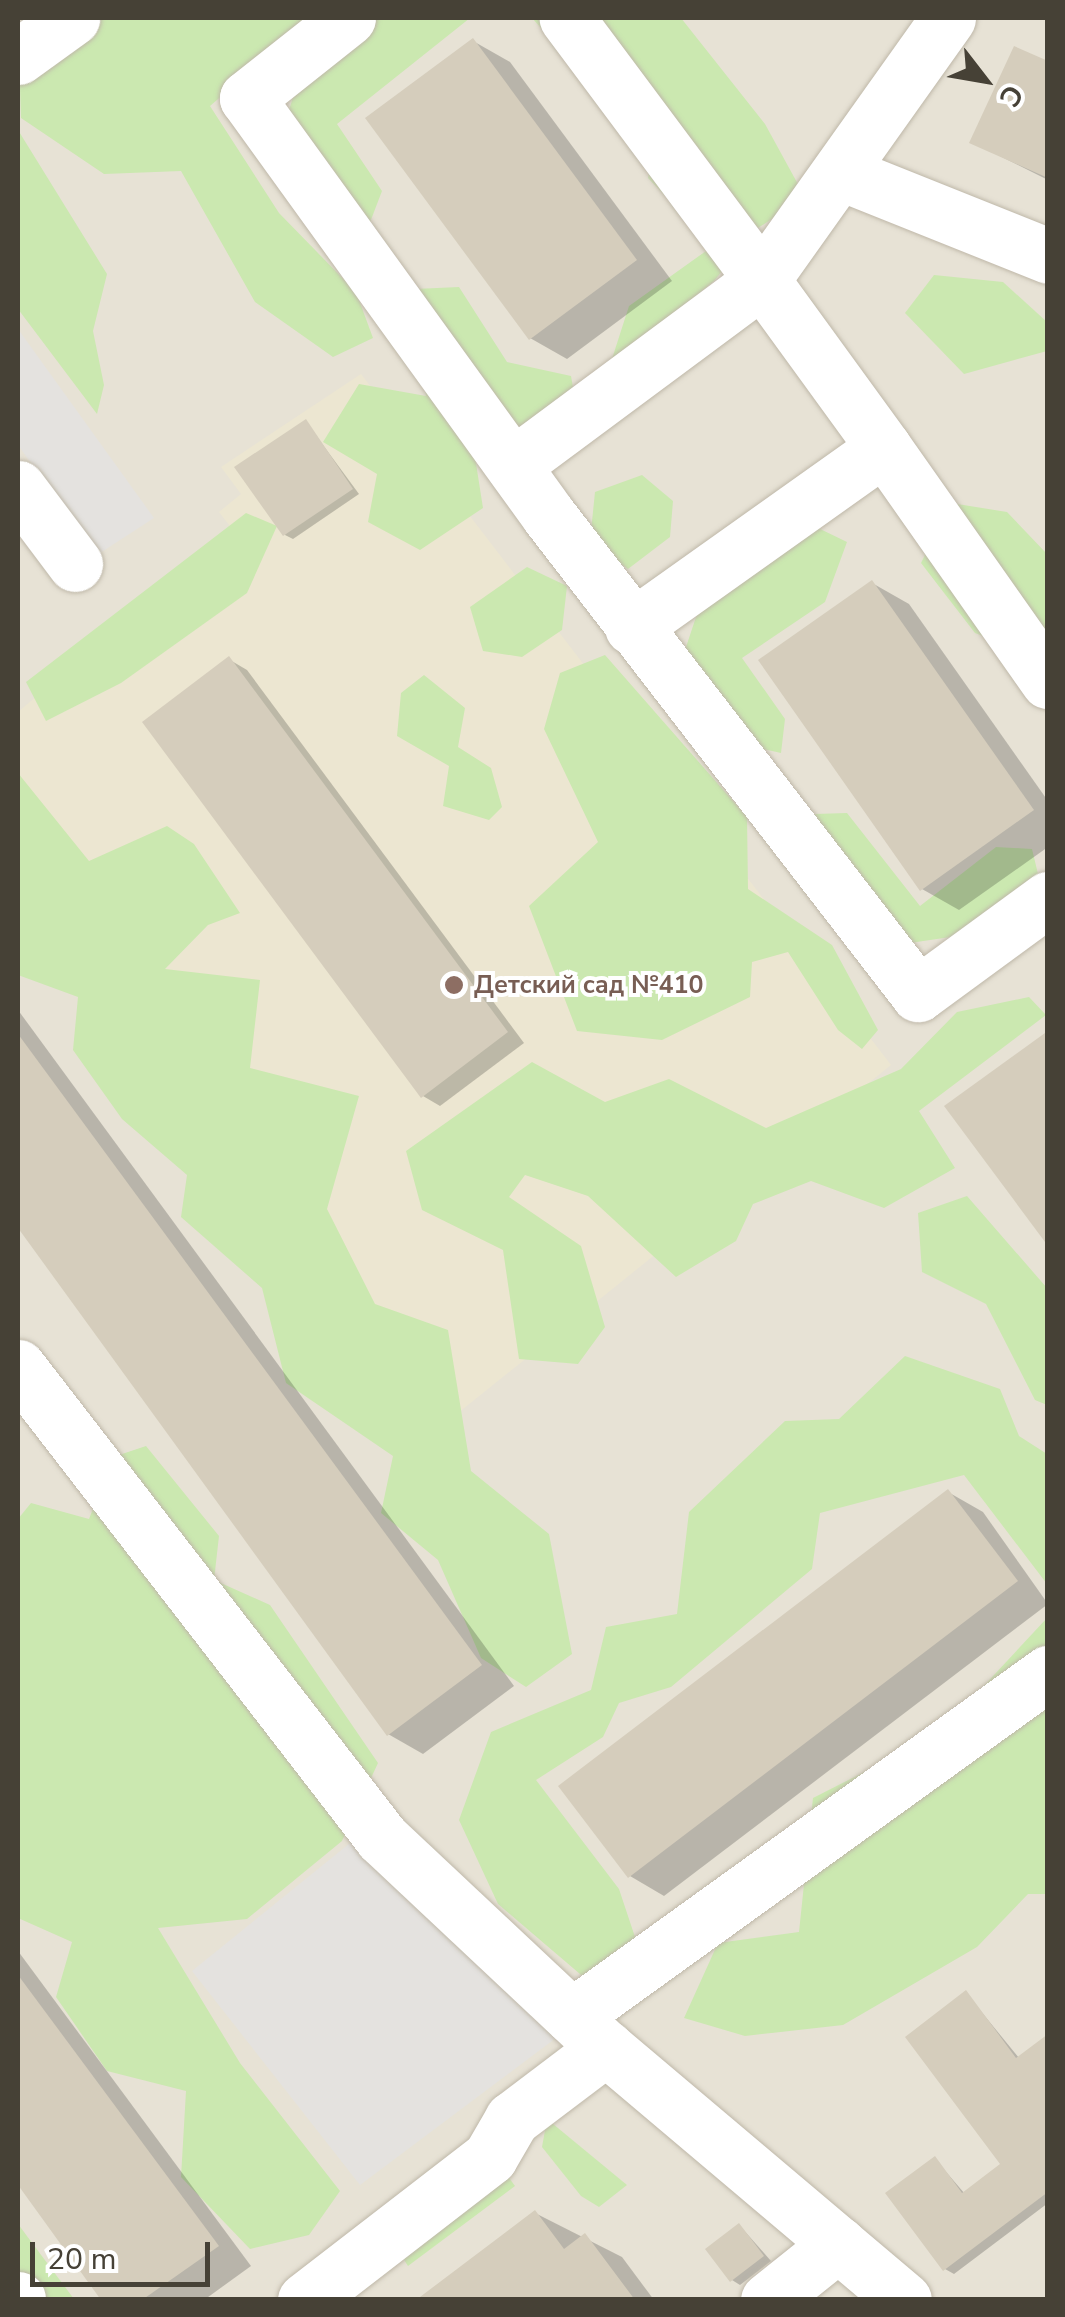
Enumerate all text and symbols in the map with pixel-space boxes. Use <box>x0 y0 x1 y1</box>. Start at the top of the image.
north arrow <box>935 30 1035 130</box>
text: С <box>990 78 1032 113</box>
place label: Детский сад №410 <box>474 970 704 1000</box>
marker: Детский сад №410 <box>443 974 465 996</box>
scale bar <box>35 2222 215 2284</box>
text: 20 m <box>47 2239 116 2280</box>

